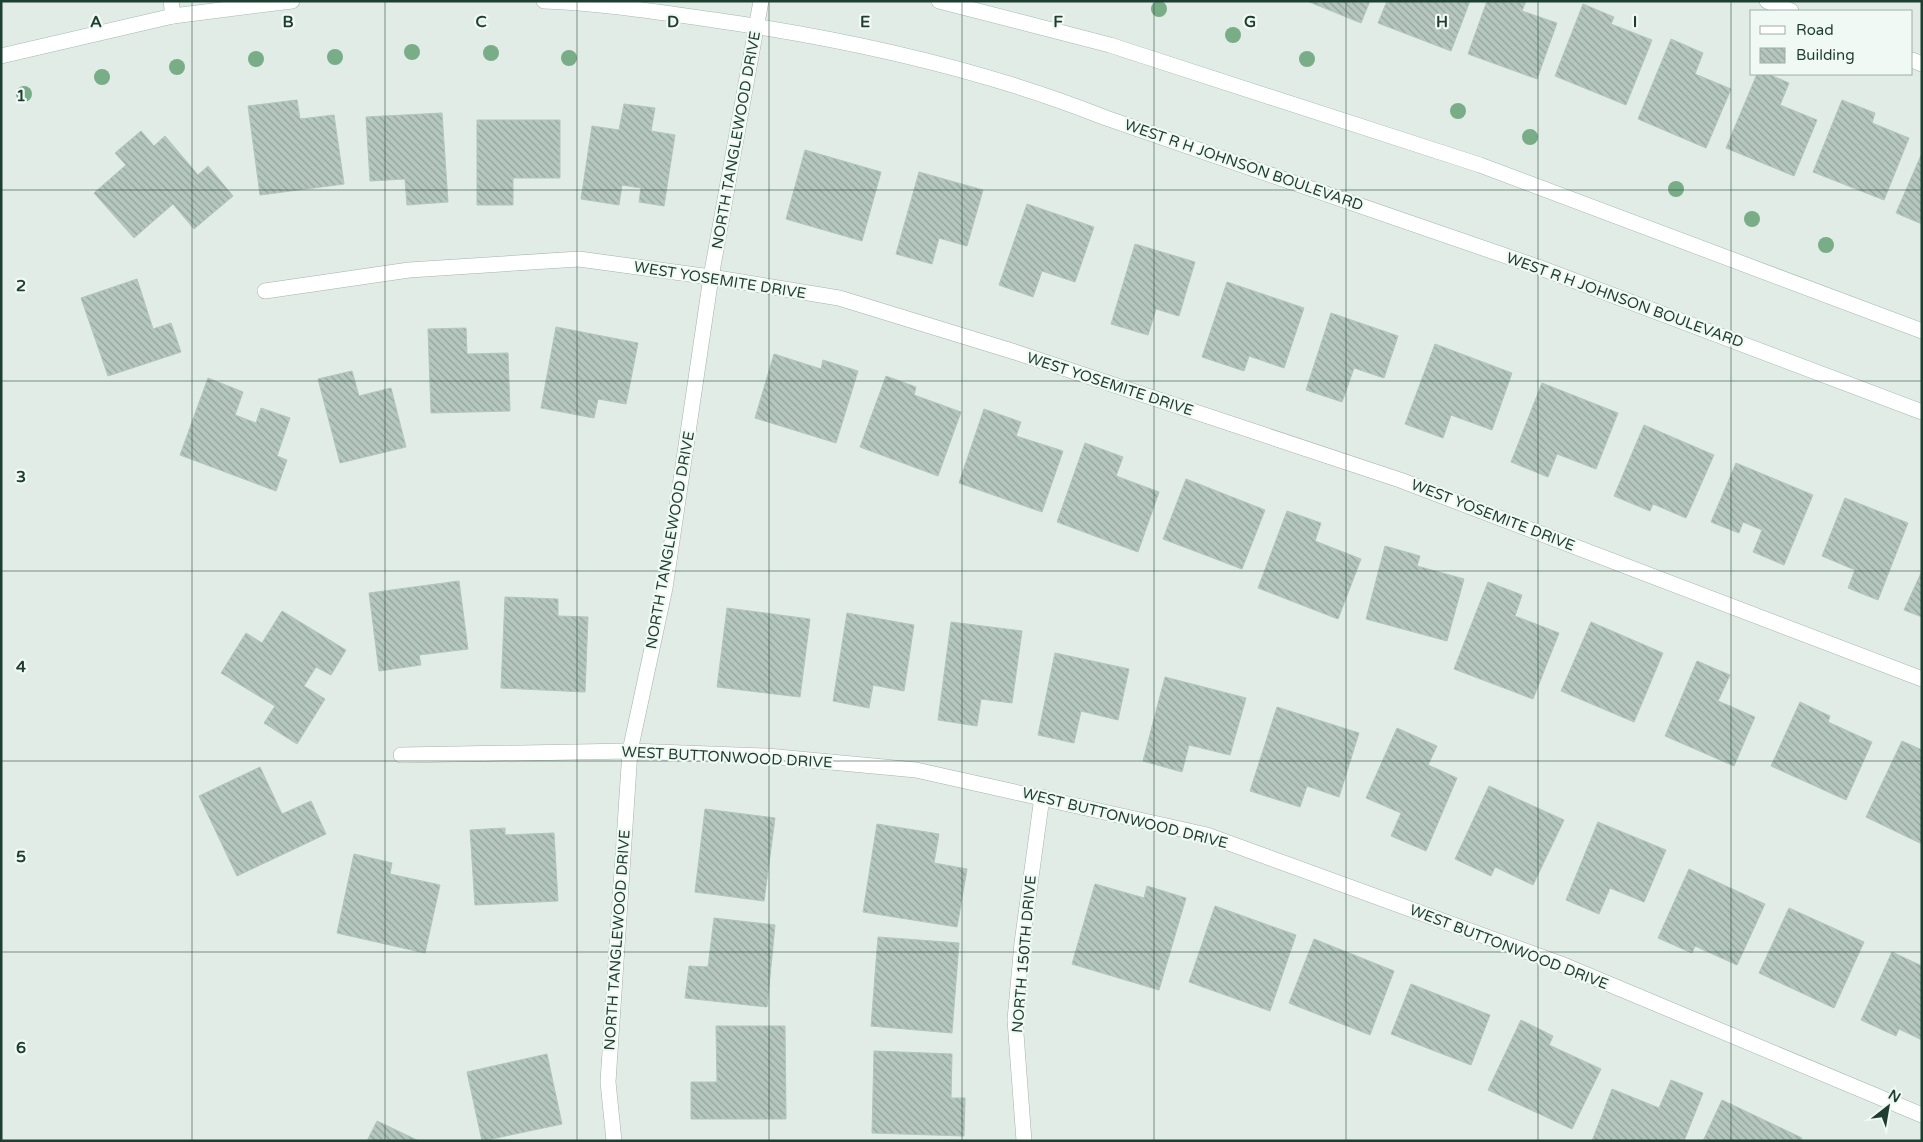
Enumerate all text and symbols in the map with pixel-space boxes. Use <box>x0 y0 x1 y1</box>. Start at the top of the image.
legend <box>1750 10 1913 75</box>
text: A <box>90 12 102 32</box>
text: B <box>282 12 294 32</box>
text: C <box>475 12 487 32</box>
text: D <box>667 12 679 32</box>
text: E <box>860 12 870 32</box>
text: F <box>1053 12 1063 32</box>
text: G <box>1244 12 1256 32</box>
text: H <box>1436 12 1448 32</box>
text: I <box>1633 12 1637 32</box>
text: Road <box>1796 21 1834 39</box>
street label: NORTH TANGLEWOOD DRIVE <box>708 30 764 250</box>
text: Building <box>1796 46 1855 64</box>
text: 1 <box>16 86 26 106</box>
street label: WEST R H JOHNSON BOULEVARD <box>1122 116 1366 214</box>
street label: WEST R H JOHNSON BOULEVARD <box>1504 249 1746 351</box>
street label: WEST YOSEMITE DRIVE <box>633 257 807 303</box>
text: 2 <box>16 276 26 296</box>
street label: WEST YOSEMITE DRIVE <box>1024 349 1196 419</box>
street label: NORTH TANGLEWOOD DRIVE <box>642 430 698 650</box>
text: 3 <box>16 467 26 487</box>
street label: WEST YOSEMITE DRIVE <box>1408 475 1578 555</box>
text: 4 <box>16 657 26 677</box>
street label: WEST BUTTONWOOD DRIVE <box>621 742 833 772</box>
street label: WEST BUTTONWOOD DRIVE <box>1020 784 1230 852</box>
street label: NORTH TANGLEWOOD DRIVE <box>600 829 634 1051</box>
text: 5 <box>16 847 26 867</box>
street label: NORTH 150TH DRIVE <box>1008 874 1040 1034</box>
street label: WEST BUTTONWOOD DRIVE <box>1407 901 1611 993</box>
text: 6 <box>16 1038 26 1058</box>
north arrow <box>1863 1082 1913 1132</box>
text: N <box>1885 1086 1904 1106</box>

